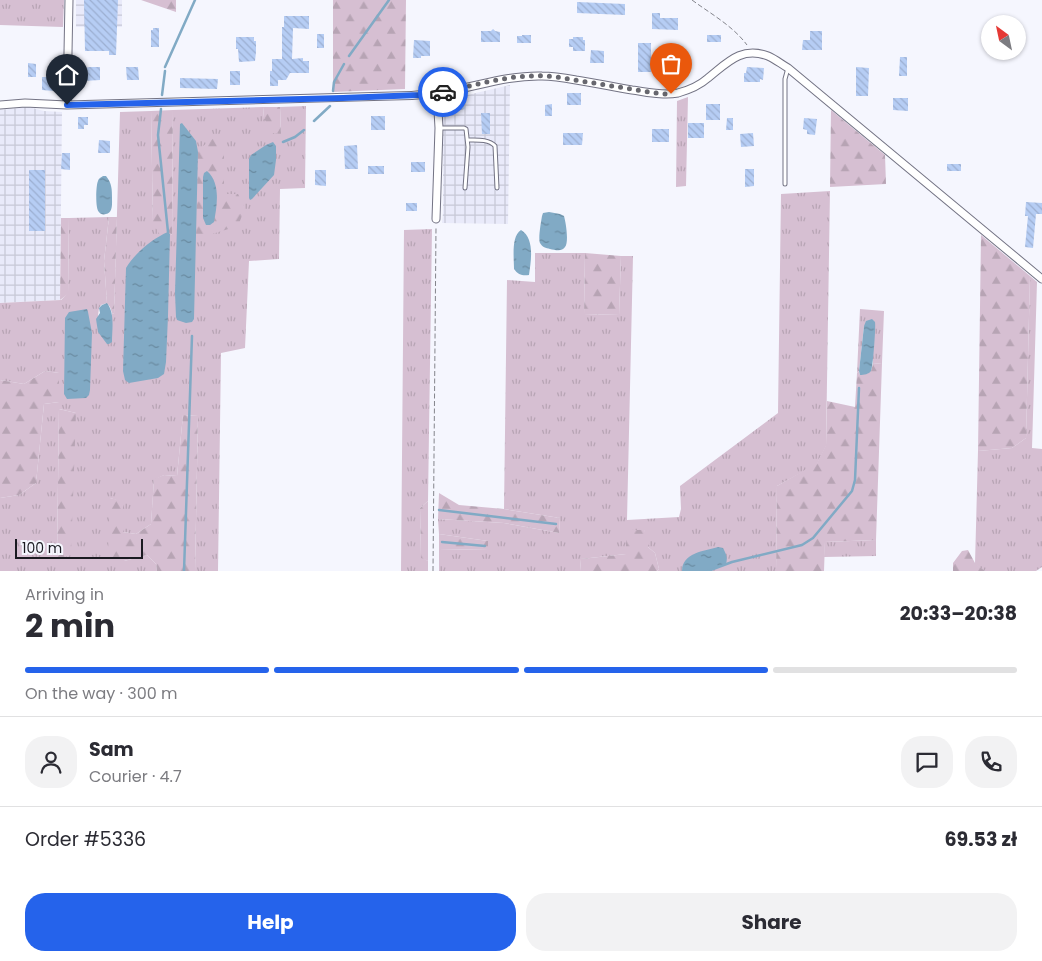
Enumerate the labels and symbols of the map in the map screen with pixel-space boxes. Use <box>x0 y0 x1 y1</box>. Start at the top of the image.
north arrow <box>981 15 1026 60</box>
pin <box>650 43 692 94</box>
pin <box>46 54 88 105</box>
courier <box>418 67 468 117</box>
scale bar <box>15 536 142 559</box>

